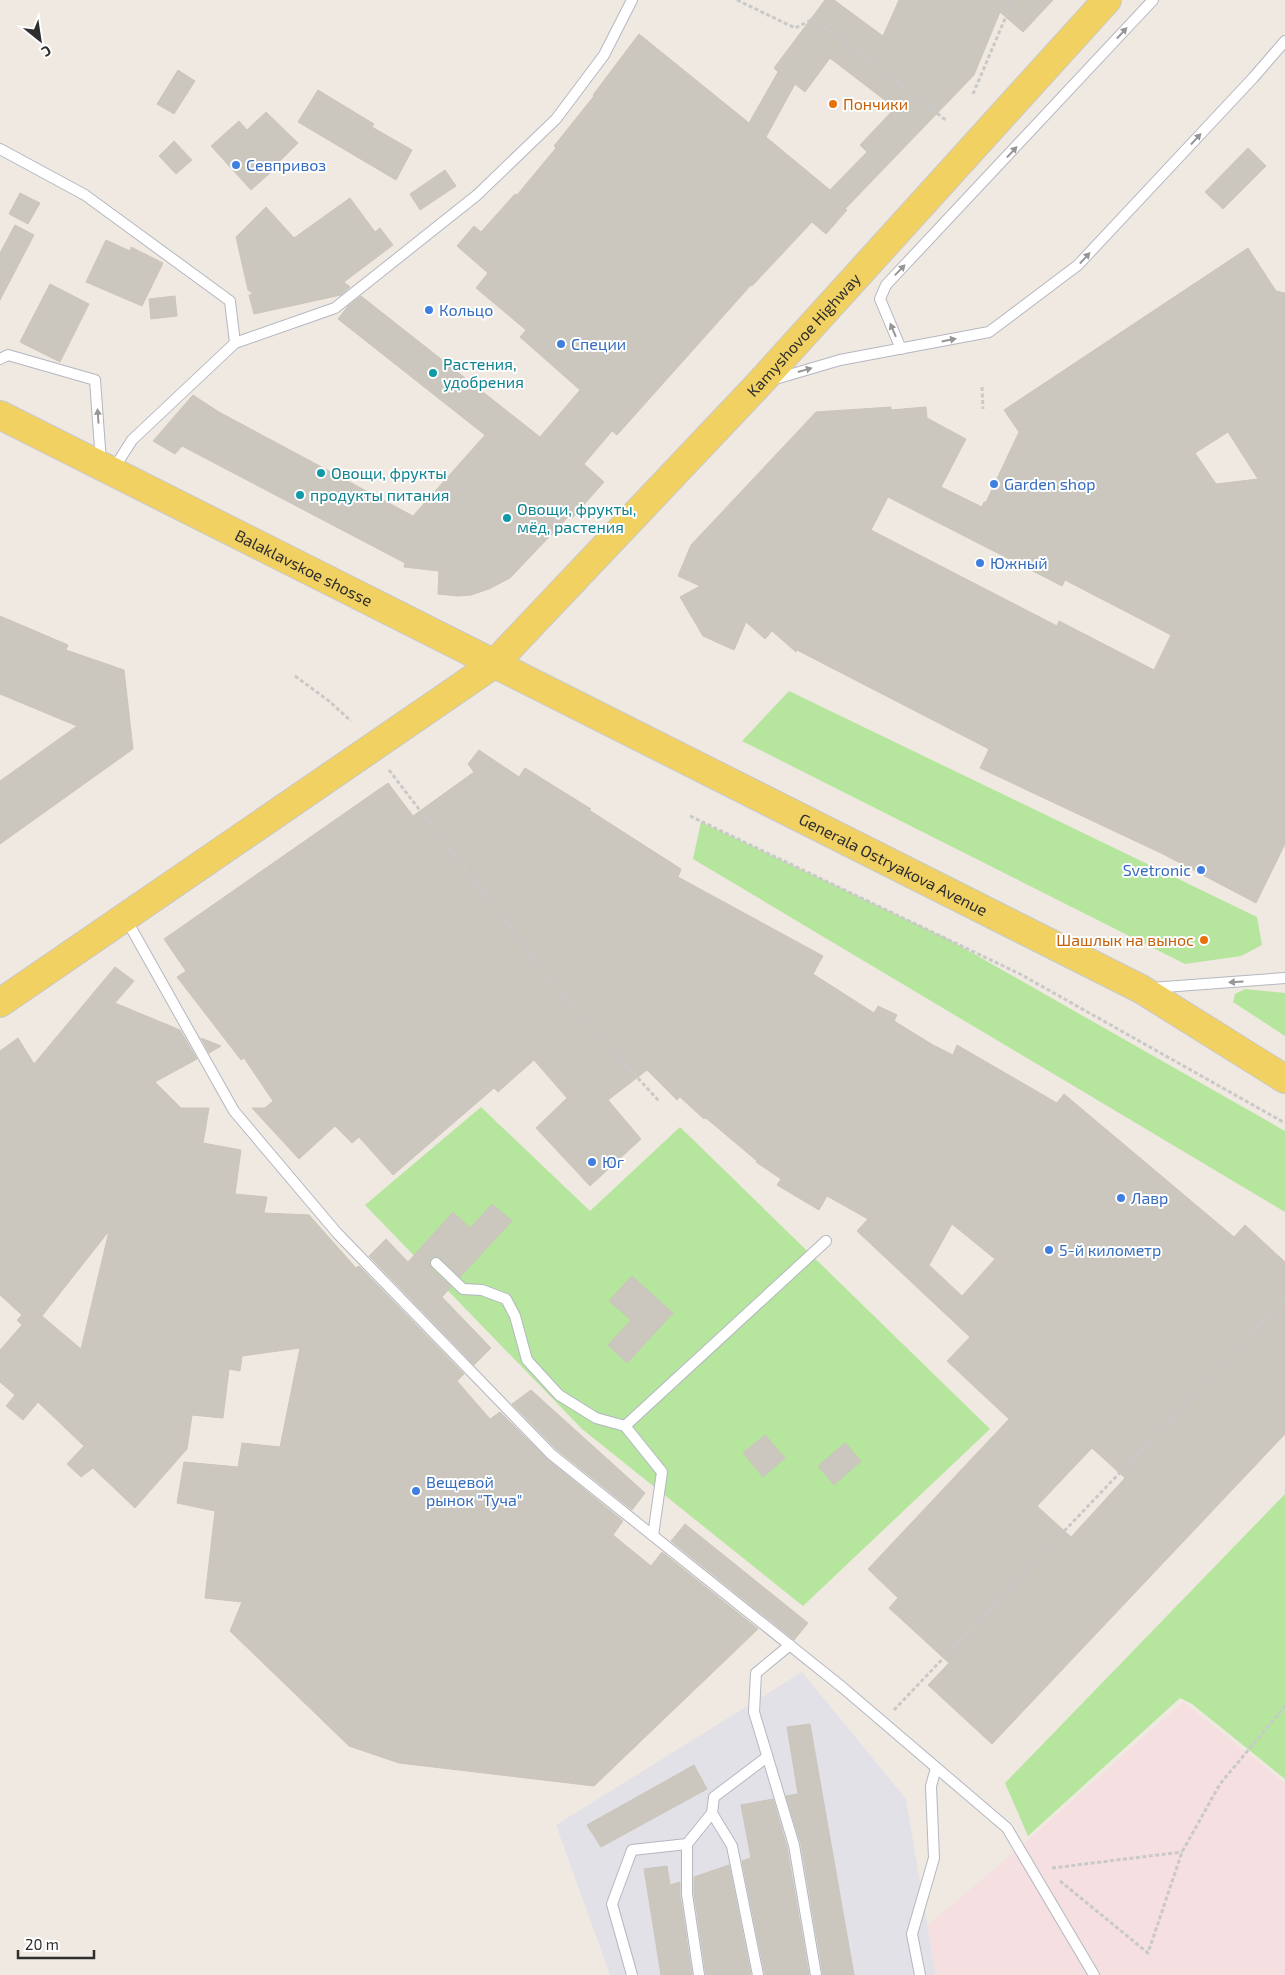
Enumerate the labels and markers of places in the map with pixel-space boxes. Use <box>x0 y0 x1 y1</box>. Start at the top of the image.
place label: Пончики <box>843 94 908 113</box>
marker: Пончики <box>827 98 839 110</box>
place label: Севпривоз <box>246 155 326 174</box>
marker: Севпривоз <box>230 159 242 171</box>
place label: Кольцо <box>439 300 493 319</box>
marker: Кольцо <box>423 304 435 316</box>
place label: Специи <box>571 334 626 353</box>
marker: Специи <box>555 338 567 350</box>
place label: Растения, удобрения <box>443 354 524 392</box>
marker: Растения, удобрения <box>427 367 439 379</box>
place label: Овощи, фрукты <box>331 463 447 483</box>
marker: Овощи, фрукты <box>315 467 327 479</box>
place label: Garden shop <box>1004 474 1096 493</box>
marker: Garden shop <box>988 478 1000 490</box>
place label: продукты питания <box>310 485 449 505</box>
marker: продукты питания <box>294 489 306 501</box>
place label: Овощи, фрукты, мёд, растения <box>517 499 636 536</box>
marker: Овощи, фрукты, мёд, растения <box>501 512 513 524</box>
place label: Южный <box>990 553 1048 572</box>
marker: Южный <box>974 557 986 569</box>
place label: Svetronic <box>1123 860 1191 879</box>
marker: Svetronic <box>1195 864 1207 876</box>
place label: Шашлык на вынос <box>1056 930 1194 949</box>
marker: Шашлык на вынос <box>1198 934 1210 946</box>
place label: Юг <box>602 1152 625 1171</box>
marker: Юг <box>586 1156 598 1168</box>
place label: Лавр <box>1131 1188 1168 1207</box>
marker: Лавр <box>1115 1192 1127 1204</box>
place label: 5-й километр <box>1059 1240 1161 1259</box>
marker: 5-й километр <box>1043 1244 1055 1256</box>
place label: Вещевой рынок "Туча" <box>426 1472 522 1510</box>
marker: Вещевой рынок "Туча" <box>410 1485 422 1497</box>

